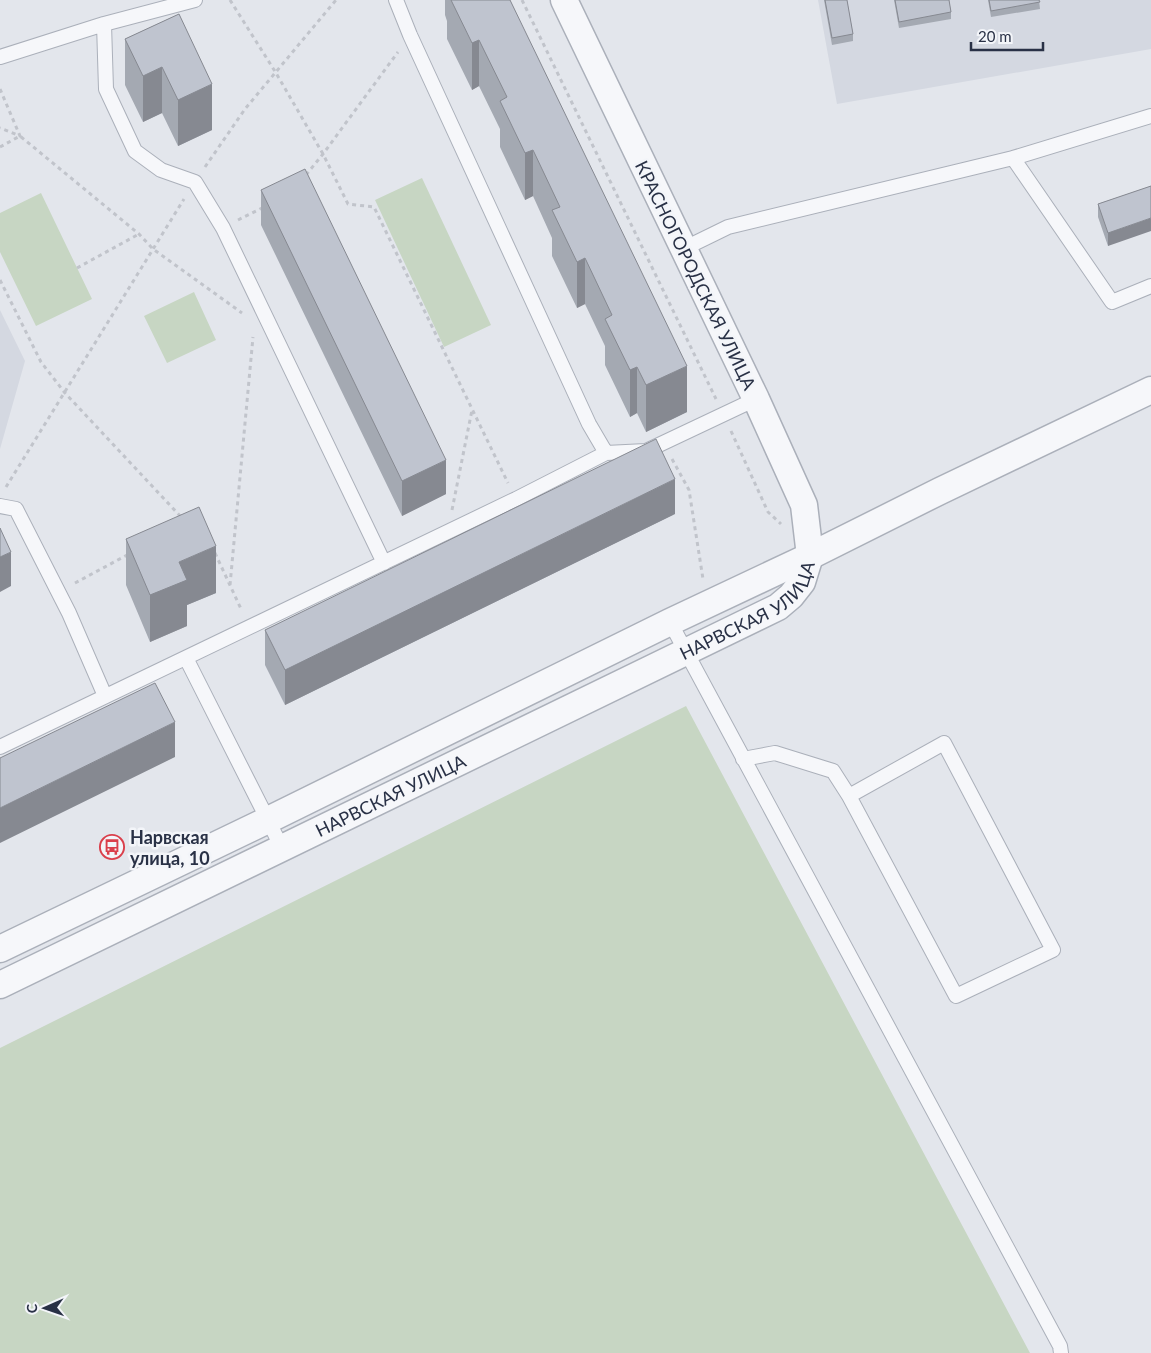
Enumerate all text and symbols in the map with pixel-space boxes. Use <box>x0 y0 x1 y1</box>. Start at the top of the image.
scale bar <box>971 20 1044 52</box>
text: 20 m <box>978 27 1012 45</box>
street label: КРАСНОГОРОДСКАЯ УЛИЦА <box>631 157 761 394</box>
street label: НАРВСКАЯ УЛИЦА <box>676 557 819 664</box>
street label: НАРВСКАЯ УЛИЦА <box>312 749 470 841</box>
place label: Нарвская улица, 10 <box>130 826 210 869</box>
bus stop icon: Нарвская улица, 10 <box>99 834 125 860</box>
north arrow <box>20 1283 70 1333</box>
text: С <box>23 1303 40 1313</box>

